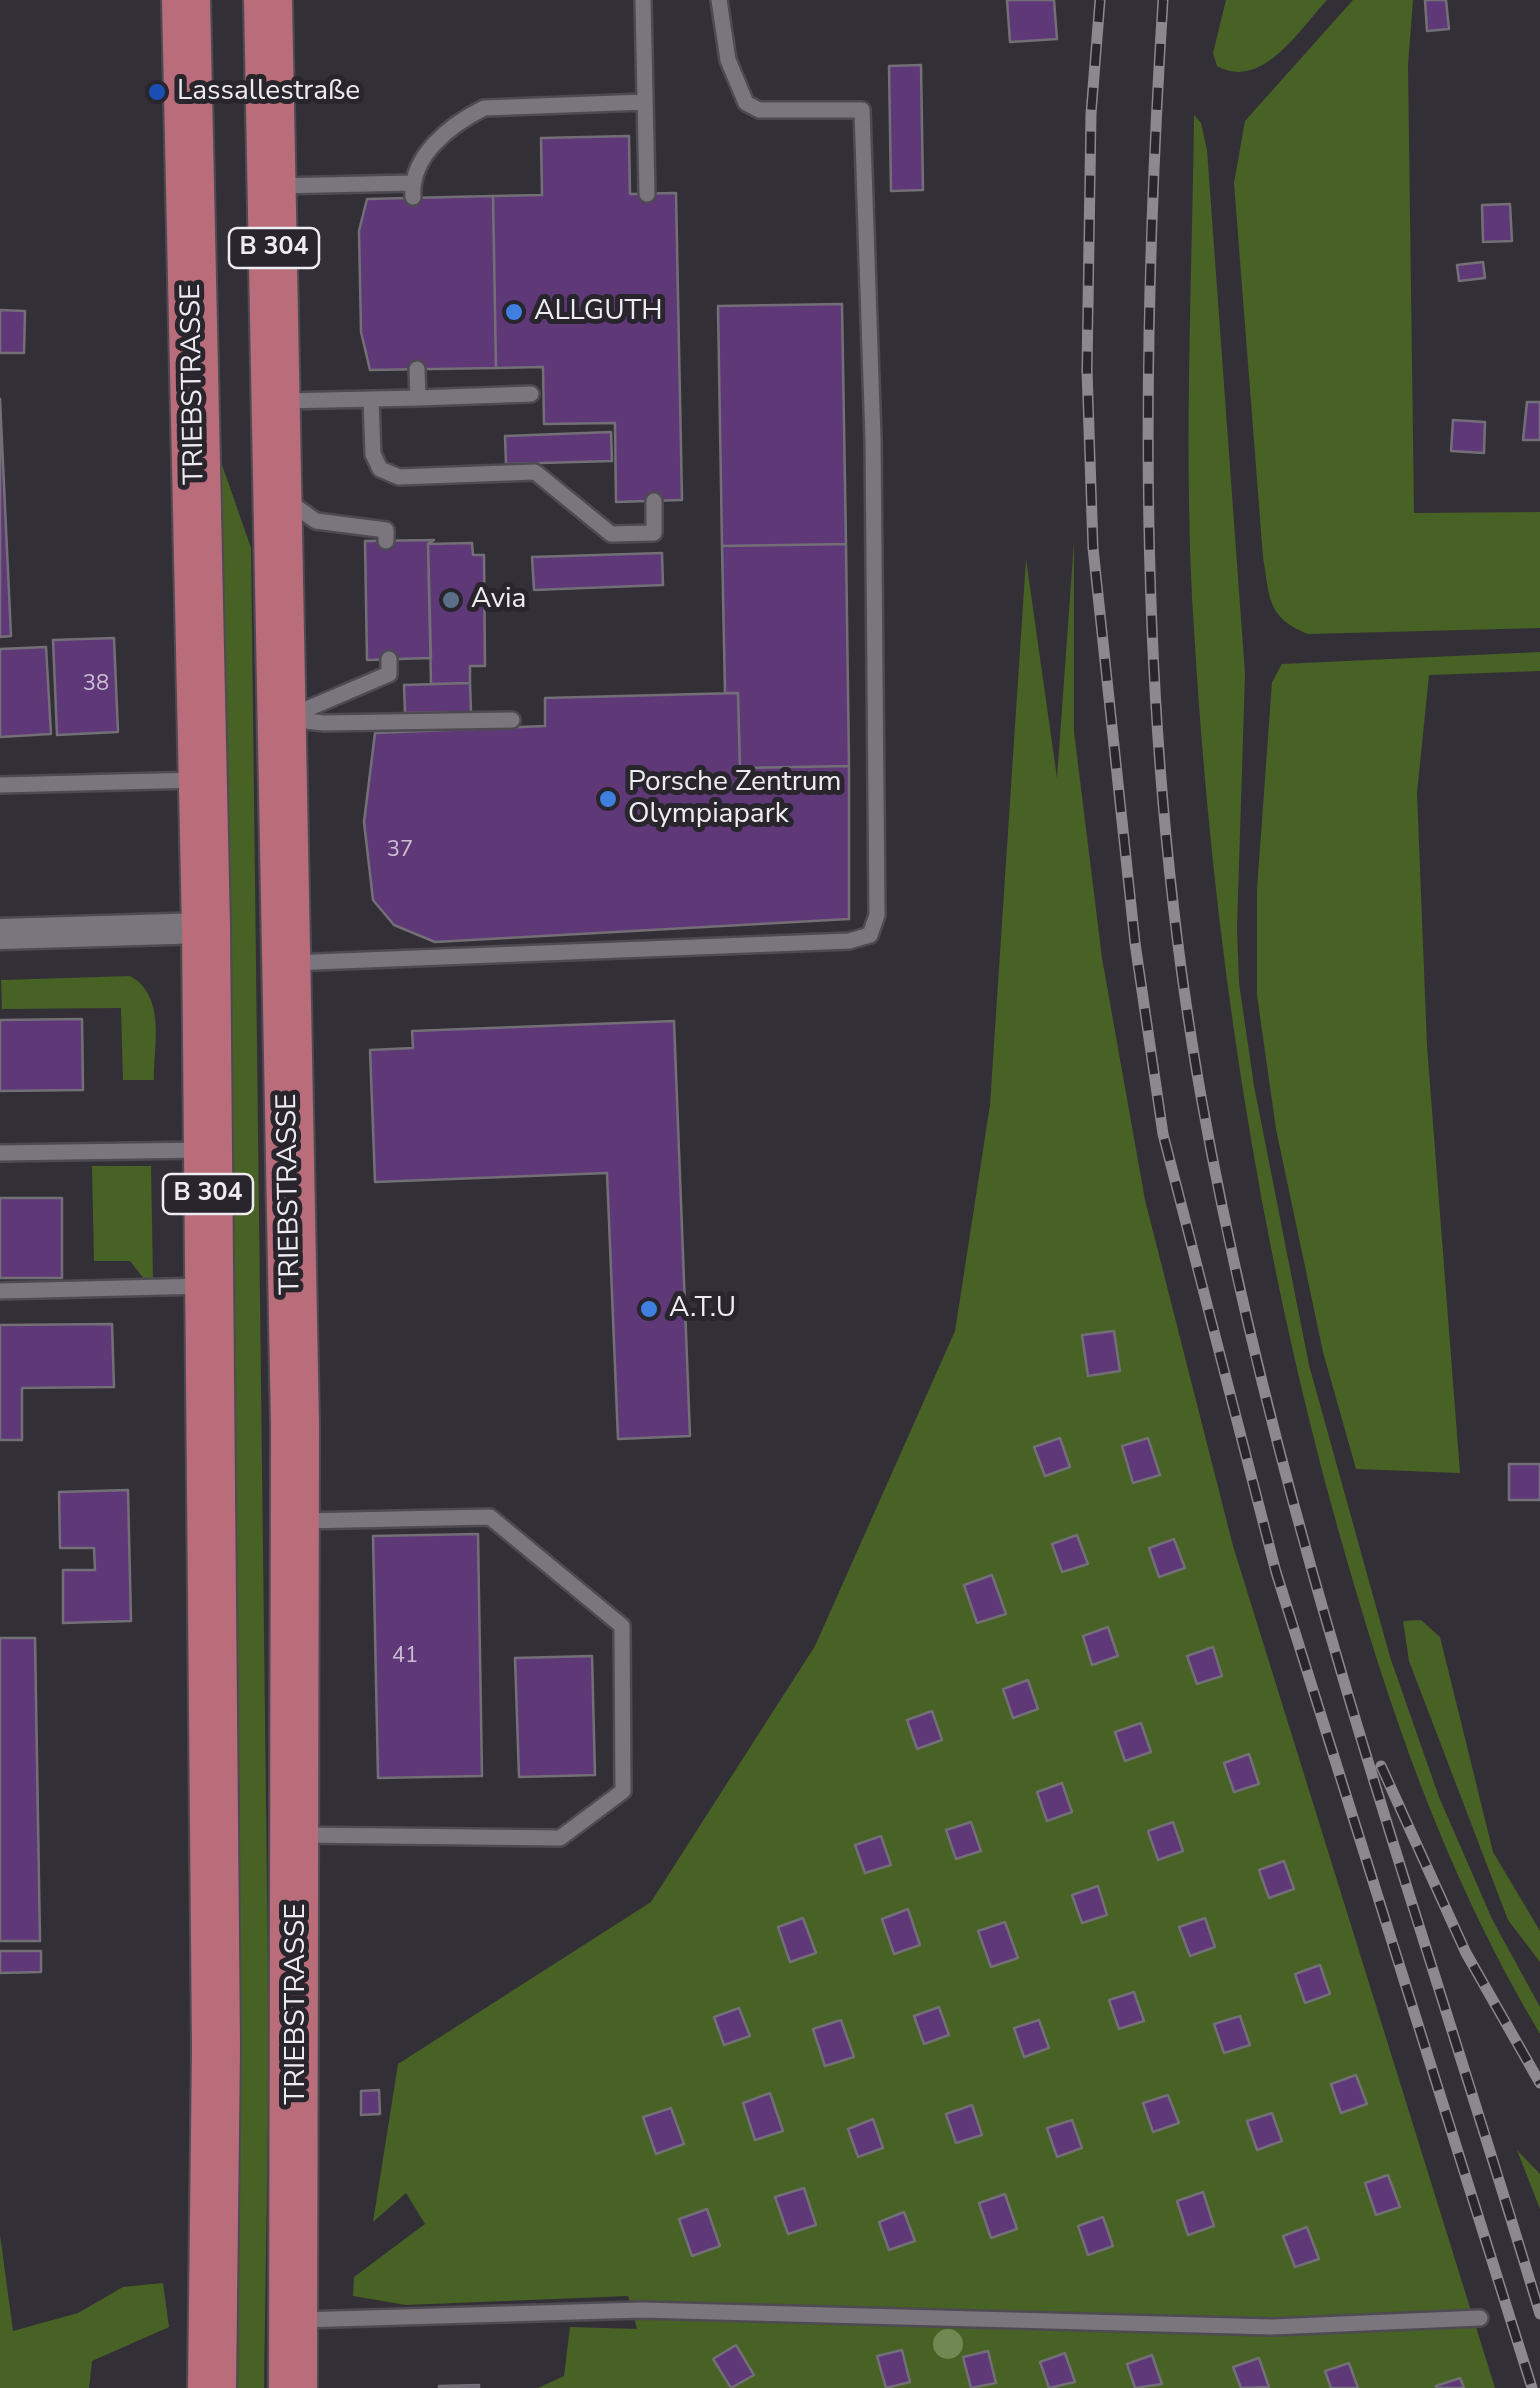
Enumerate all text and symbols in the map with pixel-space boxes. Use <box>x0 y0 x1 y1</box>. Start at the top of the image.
place label: Lassallestraße <box>177 75 360 109</box>
marker: Lassallestraße <box>146 81 168 103</box>
road number: B 304 <box>229 228 319 268</box>
street label: TRIEBSTRASSE <box>175 283 213 485</box>
place label: ALLGUTH <box>534 295 663 329</box>
marker: ALLGUTH <box>503 301 525 323</box>
place label: Avia <box>471 583 526 617</box>
marker: Avia <box>440 589 462 611</box>
house number: 38 <box>83 672 109 698</box>
place label: Porsche Zentrum Olympiapark <box>628 766 841 832</box>
marker: Porsche Zentrum Olympiapark <box>597 788 619 810</box>
house number: 37 <box>387 838 413 864</box>
street label: TRIEBSTRASSE <box>271 1093 309 1295</box>
road number: B 304 <box>163 1174 253 1214</box>
place label: A.T.U <box>669 1292 736 1326</box>
marker: A.T.U <box>638 1298 660 1320</box>
house number: 41 <box>392 1644 418 1670</box>
street label: TRIEBSTRASSE <box>280 1903 314 2105</box>

